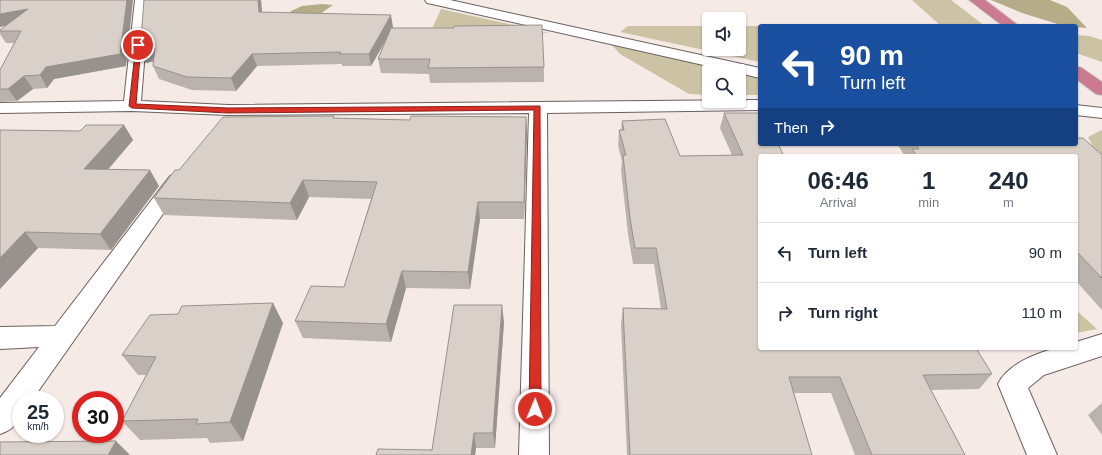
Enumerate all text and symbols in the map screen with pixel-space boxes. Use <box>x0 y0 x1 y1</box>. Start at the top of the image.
map controls <box>702 12 746 108</box>
button: sound <box>702 12 746 56</box>
pin <box>121 28 155 62</box>
icon: arrive <box>127 34 149 56</box>
icon: left <box>774 40 826 92</box>
text: 90 m <box>840 40 904 71</box>
button: search <box>702 64 746 108</box>
text: Turn left <box>840 73 905 93</box>
icon: right <box>816 116 838 138</box>
text: Then <box>774 119 808 136</box>
text: 06:46 <box>807 167 869 194</box>
text: 1 <box>922 167 935 194</box>
text: 240 <box>989 167 1029 194</box>
text: Arrival <box>820 195 857 210</box>
text: min <box>918 195 939 210</box>
text: m <box>1003 195 1014 210</box>
icon: left <box>774 242 796 264</box>
text: Turn left <box>808 244 867 261</box>
text: 90 m <box>1029 244 1062 261</box>
icon: right <box>774 302 796 324</box>
text: Turn right <box>808 304 878 321</box>
text: 110 m <box>1021 304 1062 321</box>
position arrow <box>514 388 556 430</box>
speed limit sign: 30 <box>72 391 124 443</box>
text: 25 <box>27 401 49 423</box>
text: km/h <box>27 421 49 432</box>

